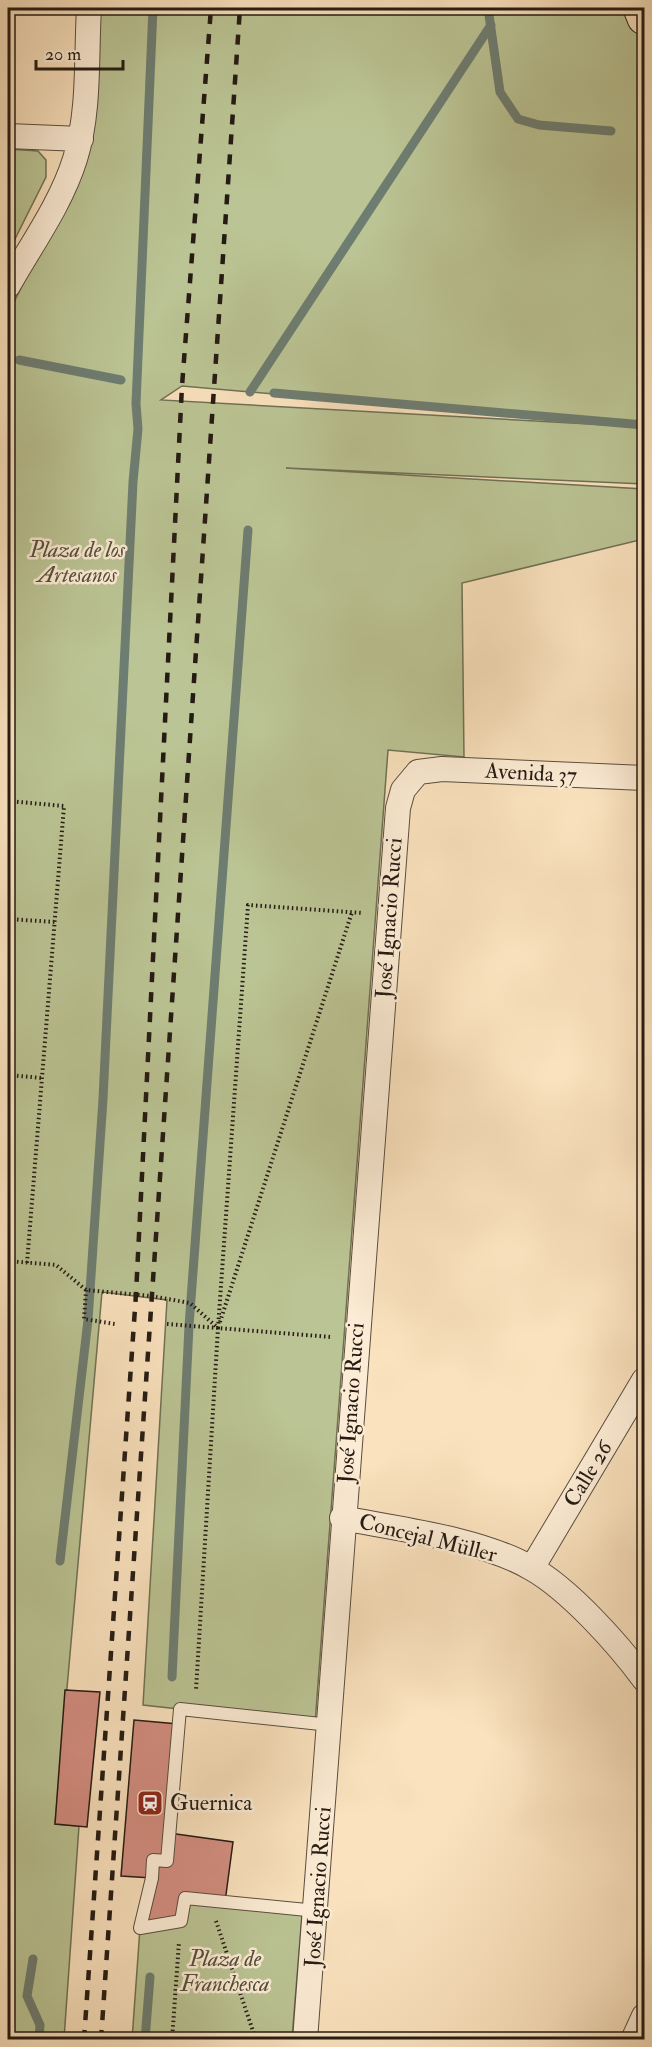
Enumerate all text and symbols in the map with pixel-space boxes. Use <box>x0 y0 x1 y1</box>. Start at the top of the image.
scale bar <box>36 33 123 71</box>
text: 20 m <box>45 43 81 66</box>
park label: Plaza de los Artesanos <box>28 536 126 589</box>
street label: Avenida 37 <box>483 757 578 789</box>
street label: José Ignacio Rucci <box>369 837 409 1000</box>
street label: José Ignacio Rucci <box>331 1322 371 1485</box>
street label: Calle 26 <box>557 1434 620 1512</box>
street label: Concejal Müller <box>356 1507 501 1569</box>
station icon: Guernica <box>135 1788 165 1818</box>
place label: Guernica <box>170 1789 253 1817</box>
street label: José Ignacio Rucci <box>298 1806 338 1969</box>
park label: Plaza de Franchesca <box>179 1945 270 1998</box>

